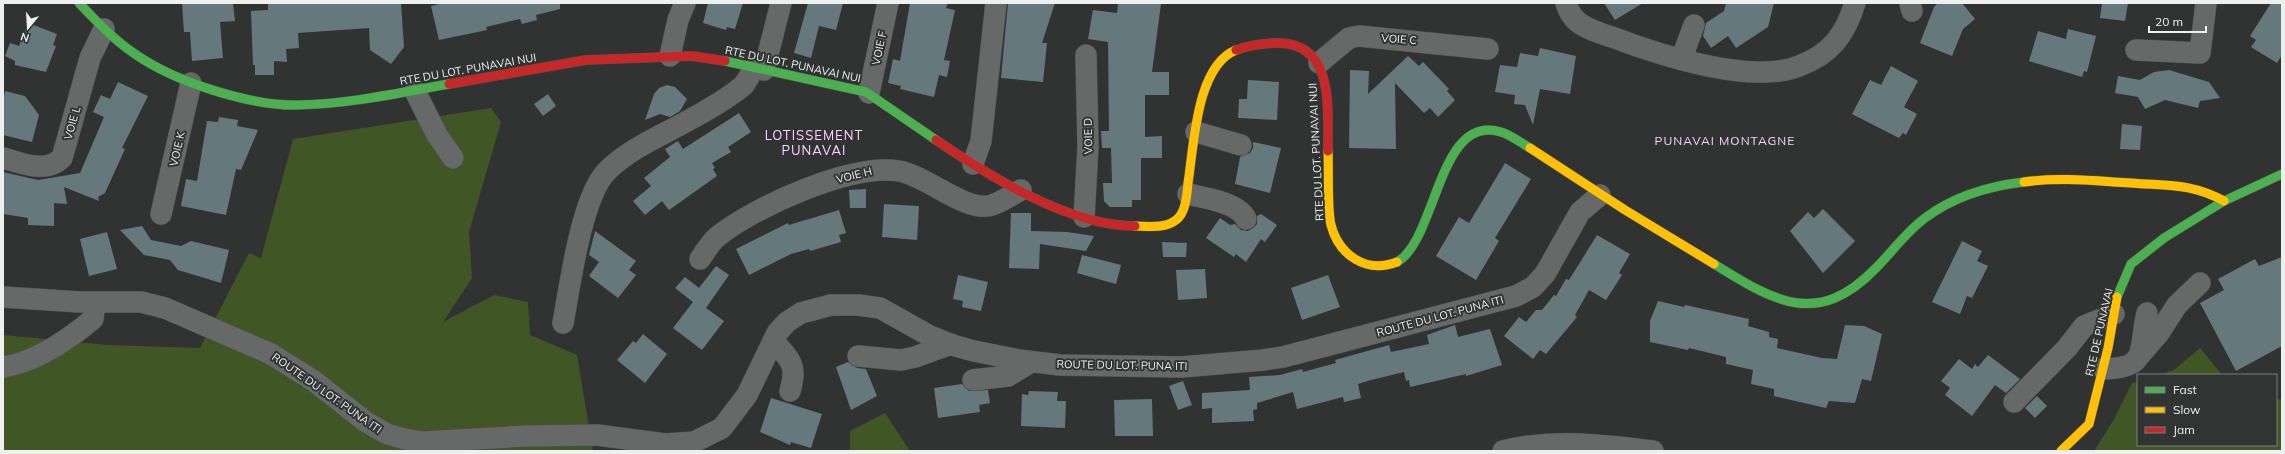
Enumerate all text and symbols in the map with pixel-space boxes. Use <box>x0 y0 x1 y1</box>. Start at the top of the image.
north arrow <box>8 8 48 48</box>
scale bar <box>2149 8 2206 34</box>
text: 20 m <box>2155 14 2183 29</box>
text: N <box>19 30 31 45</box>
street label: VOIE F <box>869 30 889 66</box>
street label: VOIE C <box>1381 31 1417 47</box>
street label: RTE DU LOT. PUNAVAI NUI <box>724 43 862 85</box>
street label: RTE DU LOT. PUNAVAI NUI <box>399 50 537 88</box>
street label: RTE DU LOT. PUNAVAI NUI <box>1305 83 1327 221</box>
street label: VOIE L <box>61 105 83 141</box>
street label: VOIE D <box>1081 118 1095 154</box>
district label: LOTISSEMENT PUNAVAI <box>765 127 863 158</box>
street label: VOIE K <box>166 129 188 168</box>
district label: PUNAVAI MONTAGNE <box>1655 133 1795 148</box>
street label: VOIE H <box>835 164 873 186</box>
street label: RTE DE PUNAVAI <box>2082 287 2116 377</box>
street label: ROUTE DU LOT. PUNA ITI <box>1375 292 1505 340</box>
street label: ROUTE DU LOT. PUNA ITI <box>269 350 385 436</box>
street label: ROUTE DU LOT. PUNA ITI <box>1056 357 1188 373</box>
legend <box>2137 374 2277 446</box>
text: Fast <box>2173 382 2197 397</box>
text: Slow <box>2173 402 2201 417</box>
text: Jam <box>2173 422 2195 437</box>

